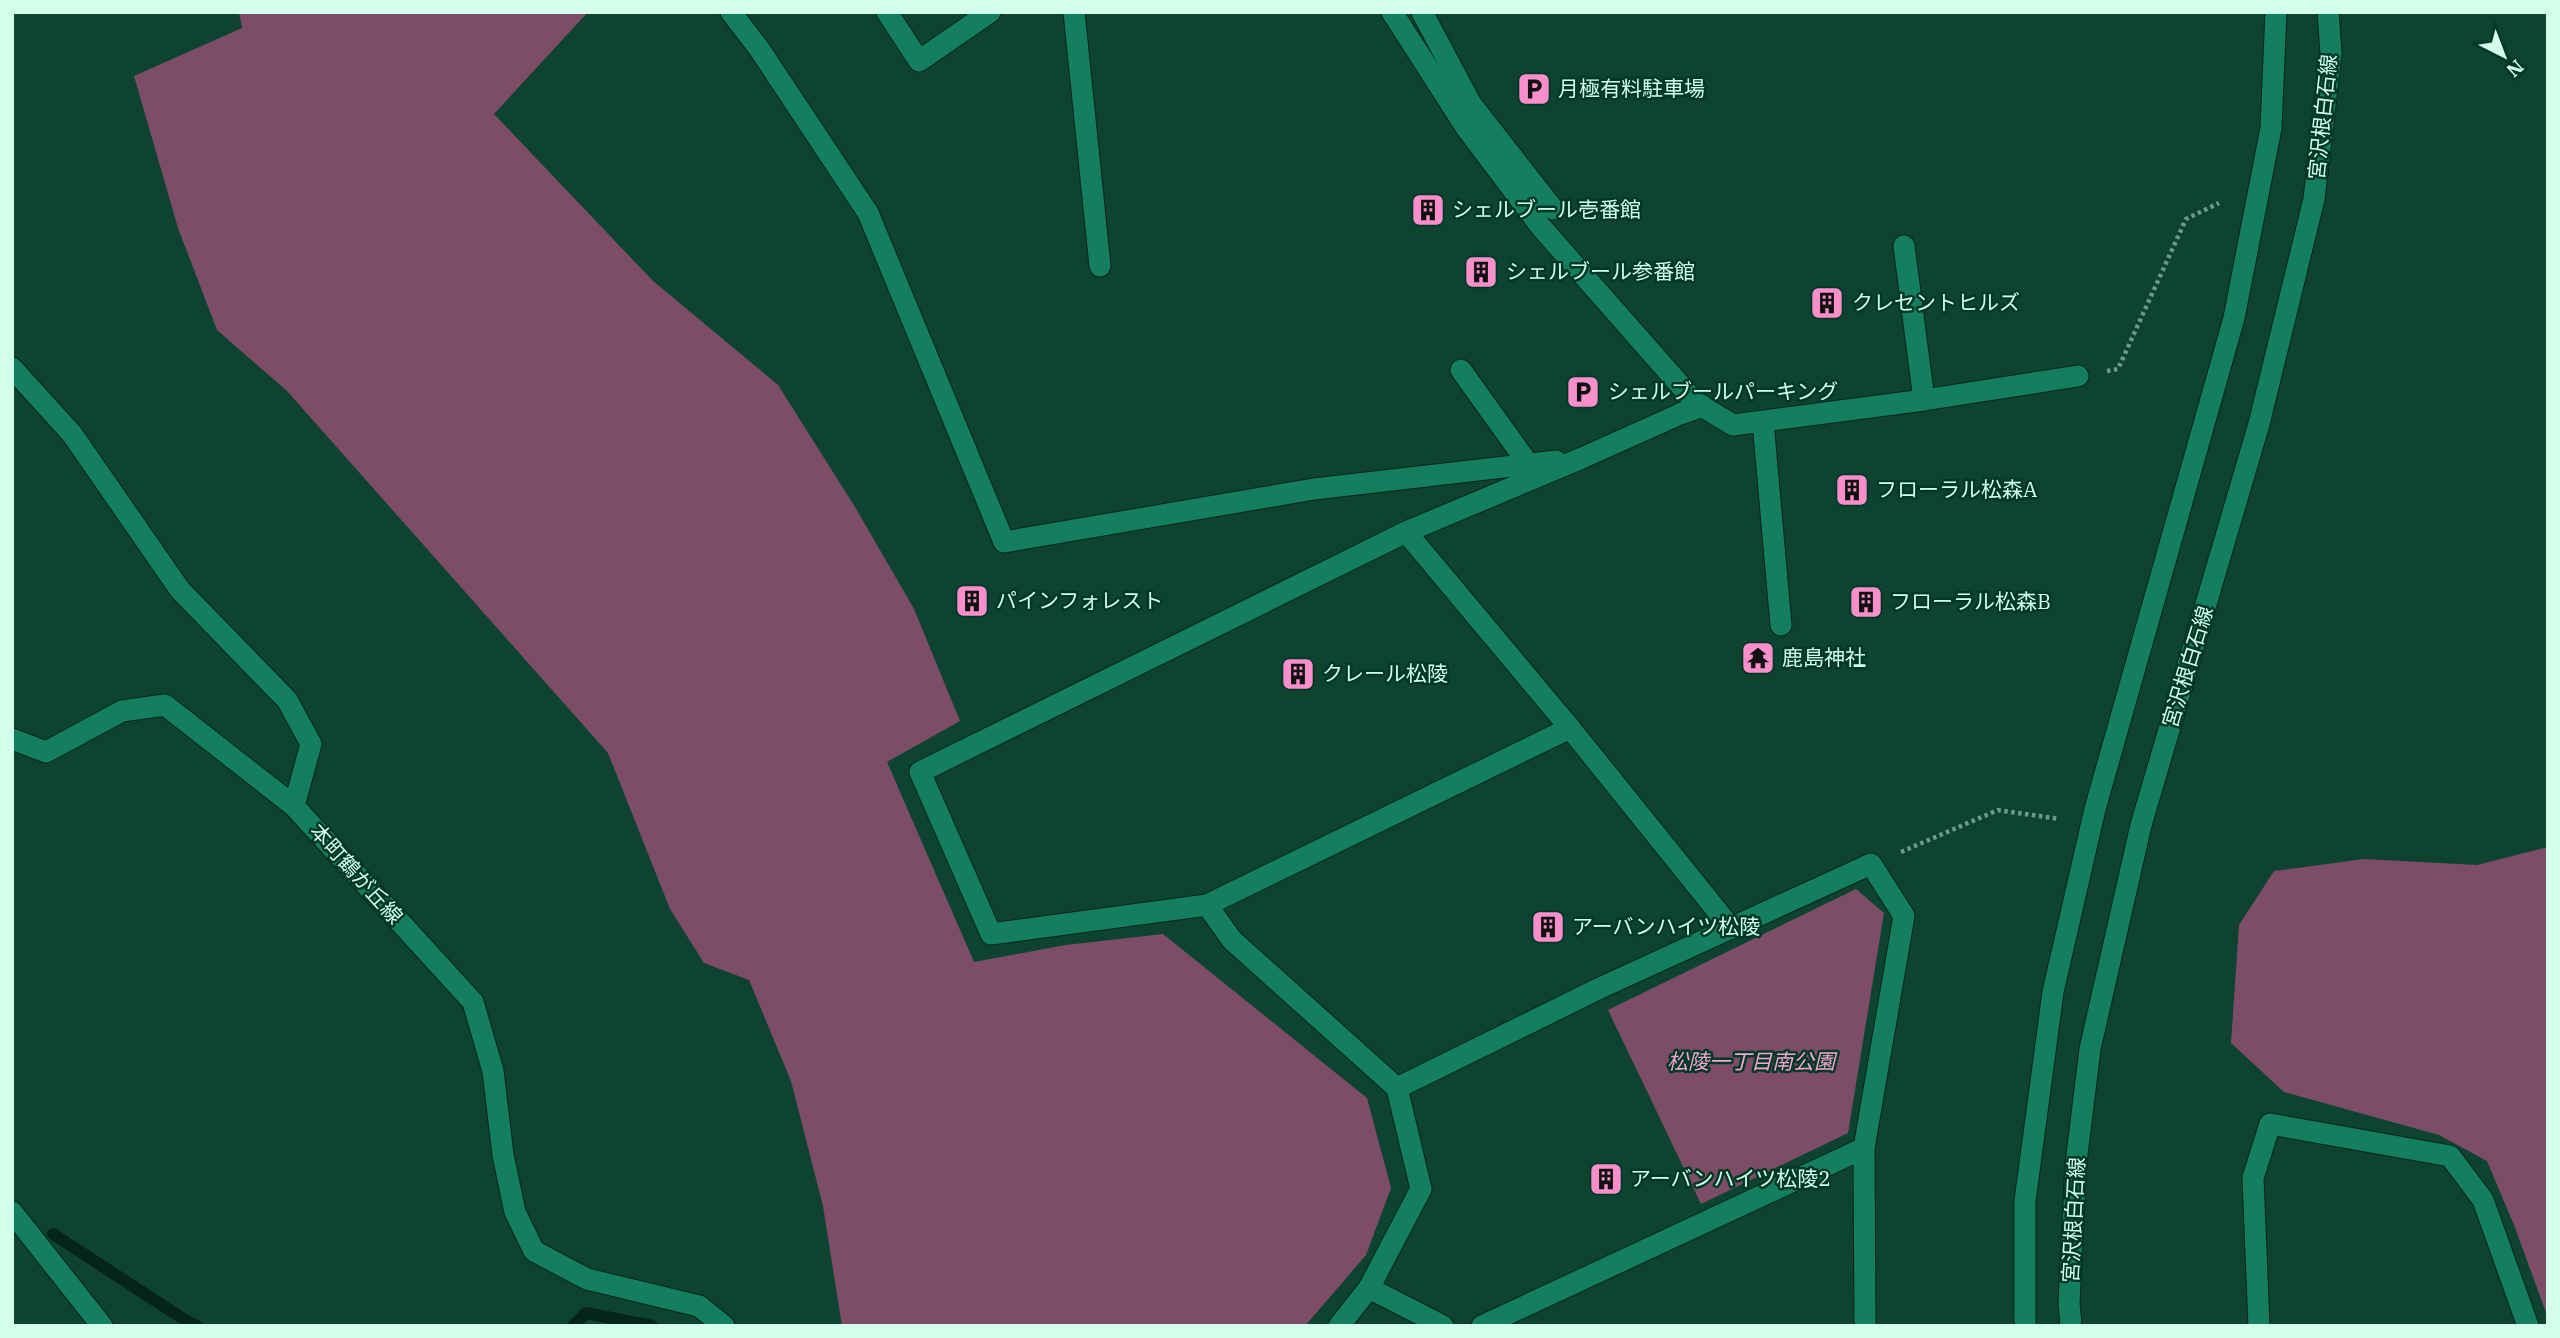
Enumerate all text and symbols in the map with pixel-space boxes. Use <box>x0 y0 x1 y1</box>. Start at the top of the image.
north arrow <box>2469 21 2539 91</box>
street label: 宮沢根白石線 <box>2301 53 2343 181</box>
text: N <box>2502 55 2529 83</box>
parking icon: 月極有料駐車場 <box>1515 70 1553 108</box>
place label: 月極有料駐車場 <box>1558 74 1705 102</box>
building icon: シェルブール壱番館 <box>1409 191 1447 229</box>
place label: シェルブール壱番館 <box>1452 195 1641 223</box>
building icon: シェルブール参番館 <box>1462 253 1500 291</box>
place label: シェルブール参番館 <box>1506 257 1695 285</box>
building icon: クレセントヒルズ <box>1808 284 1846 322</box>
place label: クレセントヒルズ <box>1852 288 2020 316</box>
parking icon: シェルブールパーキング <box>1564 373 1602 411</box>
place label: シェルブールパーキング <box>1608 377 1838 405</box>
building icon: フローラル松森A <box>1833 471 1871 509</box>
place label: フローラル松森A <box>1876 475 2038 503</box>
building icon: パインフォレスト <box>953 582 991 620</box>
building icon: フローラル松森B <box>1847 583 1885 621</box>
place label: パインフォレスト <box>996 586 1163 614</box>
place label: フローラル松森B <box>1890 587 2051 615</box>
street label: 宮沢根白石線 <box>2155 602 2219 731</box>
temple icon: 鹿島神社 <box>1739 639 1777 677</box>
place label: 鹿島神社 <box>1782 643 1866 671</box>
building icon: クレール松陵 <box>1279 655 1317 693</box>
place label: クレール松陵 <box>1322 659 1448 687</box>
street label: 本町鶴が丘線 <box>304 817 409 930</box>
building icon: アーバンハイツ松陵 <box>1529 908 1567 946</box>
place label: アーバンハイツ松陵 <box>1572 912 1760 940</box>
park label: 松陵一丁目南公園 <box>1667 1047 1838 1075</box>
street label: 宮沢根白石線 <box>2056 1156 2090 1284</box>
building icon: アーバンハイツ松陵2 <box>1587 1160 1625 1198</box>
place label: アーバンハイツ松陵2 <box>1630 1164 1831 1192</box>

